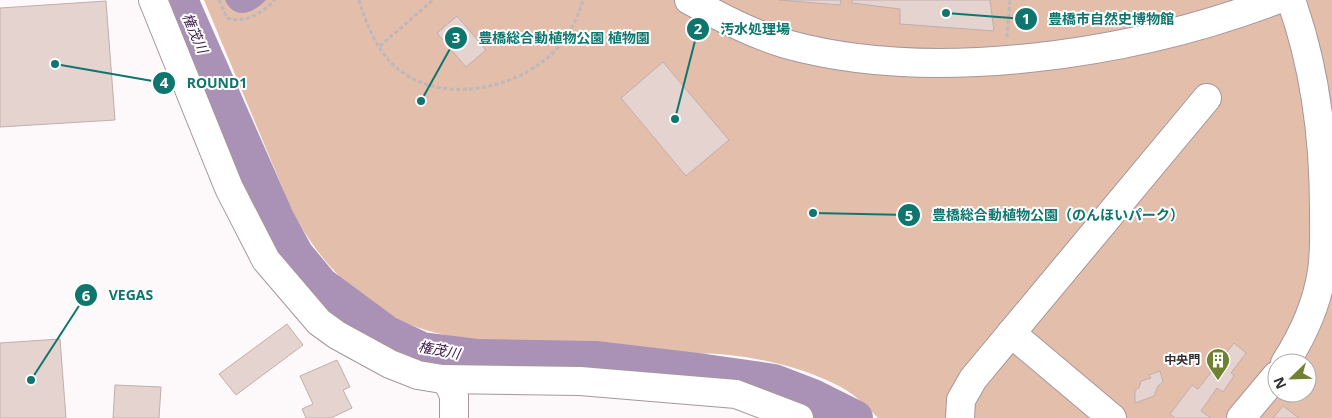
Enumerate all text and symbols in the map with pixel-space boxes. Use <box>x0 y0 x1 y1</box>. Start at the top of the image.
callout: 豊橋市自然史博物館 <box>1013 5 1184 34</box>
text: 1 <box>1022 8 1030 28</box>
text: 豊橋市自然史博物館 <box>1048 9 1174 28</box>
water label: 権茂川 <box>178 10 213 58</box>
callout: 汚水処理場 <box>685 15 800 44</box>
text: 2 <box>694 18 703 38</box>
text: 汚水処理場 <box>720 19 790 38</box>
callout: 豊橋総合動植物公園 植物園 <box>444 24 660 53</box>
text: 3 <box>452 27 460 47</box>
text: 豊橋総合動植物公園 植物園 <box>478 28 650 47</box>
callout: ROUND1 <box>151 68 257 97</box>
text: 4 <box>160 72 169 92</box>
text: ROUND1 <box>187 73 247 92</box>
callout: 豊橋総合動植物公園（のんほいパーク） <box>897 201 1194 230</box>
text: 5 <box>905 205 913 225</box>
text: 豊橋総合動植物公園（のんほいパーク） <box>932 205 1184 224</box>
callout: VEGAS <box>74 281 163 310</box>
text: 6 <box>82 285 91 305</box>
text: VEGAS <box>109 285 154 304</box>
water label: 権茂川 <box>417 336 463 363</box>
building icon: 中央門 <box>1205 347 1231 381</box>
place label: 中央門 <box>1164 351 1200 368</box>
north arrow <box>1267 353 1317 403</box>
text: N <box>1269 374 1291 392</box>

